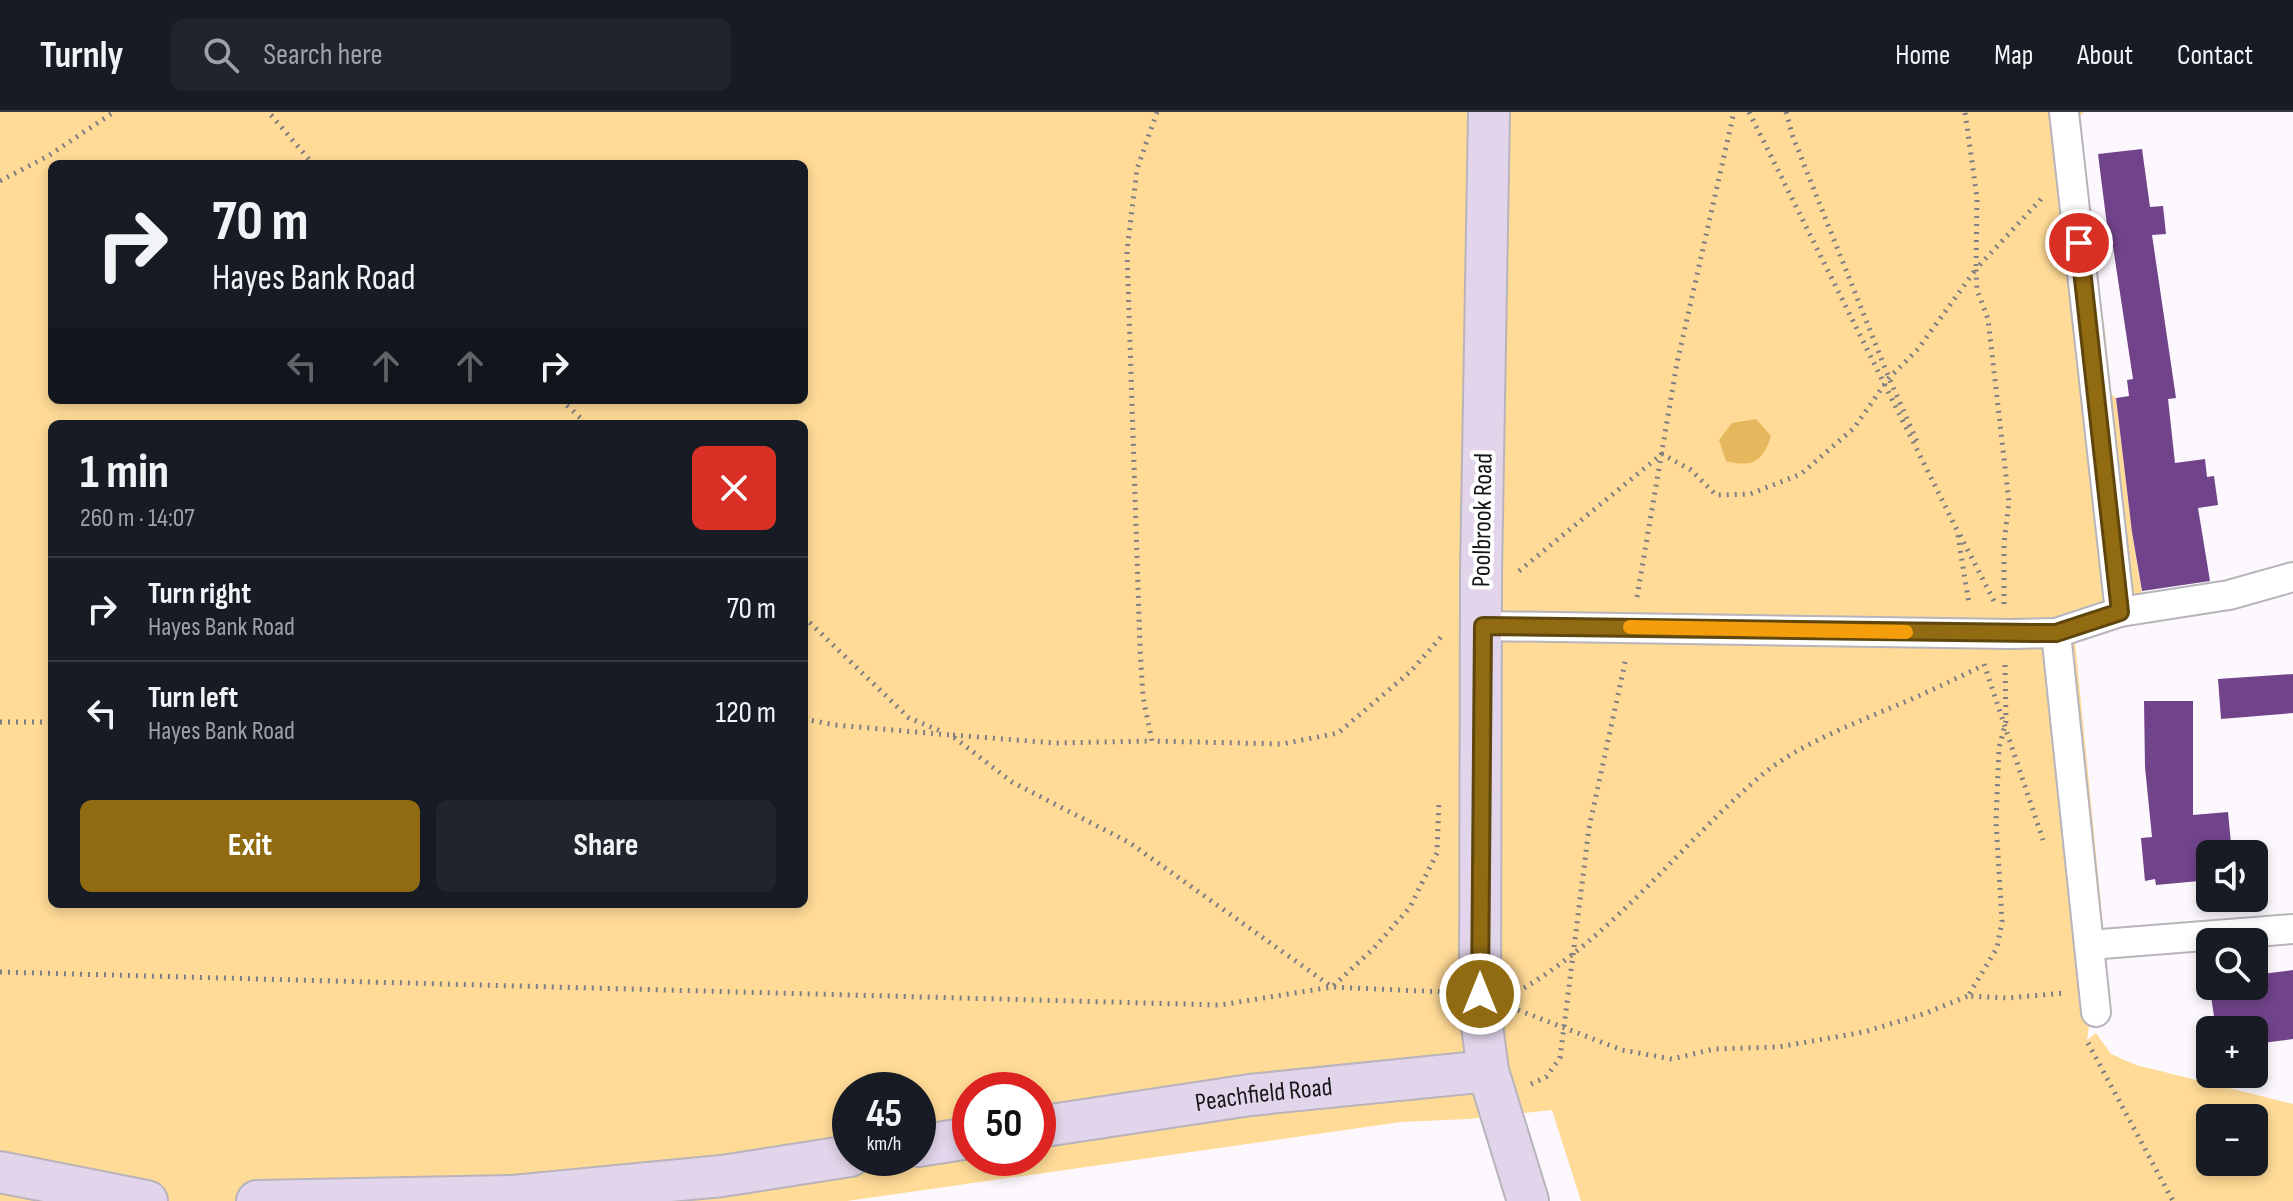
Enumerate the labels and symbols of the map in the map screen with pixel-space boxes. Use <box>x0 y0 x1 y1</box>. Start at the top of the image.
pin <box>2045 209 2113 277</box>
street label: Poolbrook Road <box>1466 453 1500 587</box>
position arrow <box>1438 952 1522 1036</box>
street label: Peachfield Road <box>1193 1071 1334 1119</box>
speed limit sign: 50 <box>952 1072 1056 1176</box>

